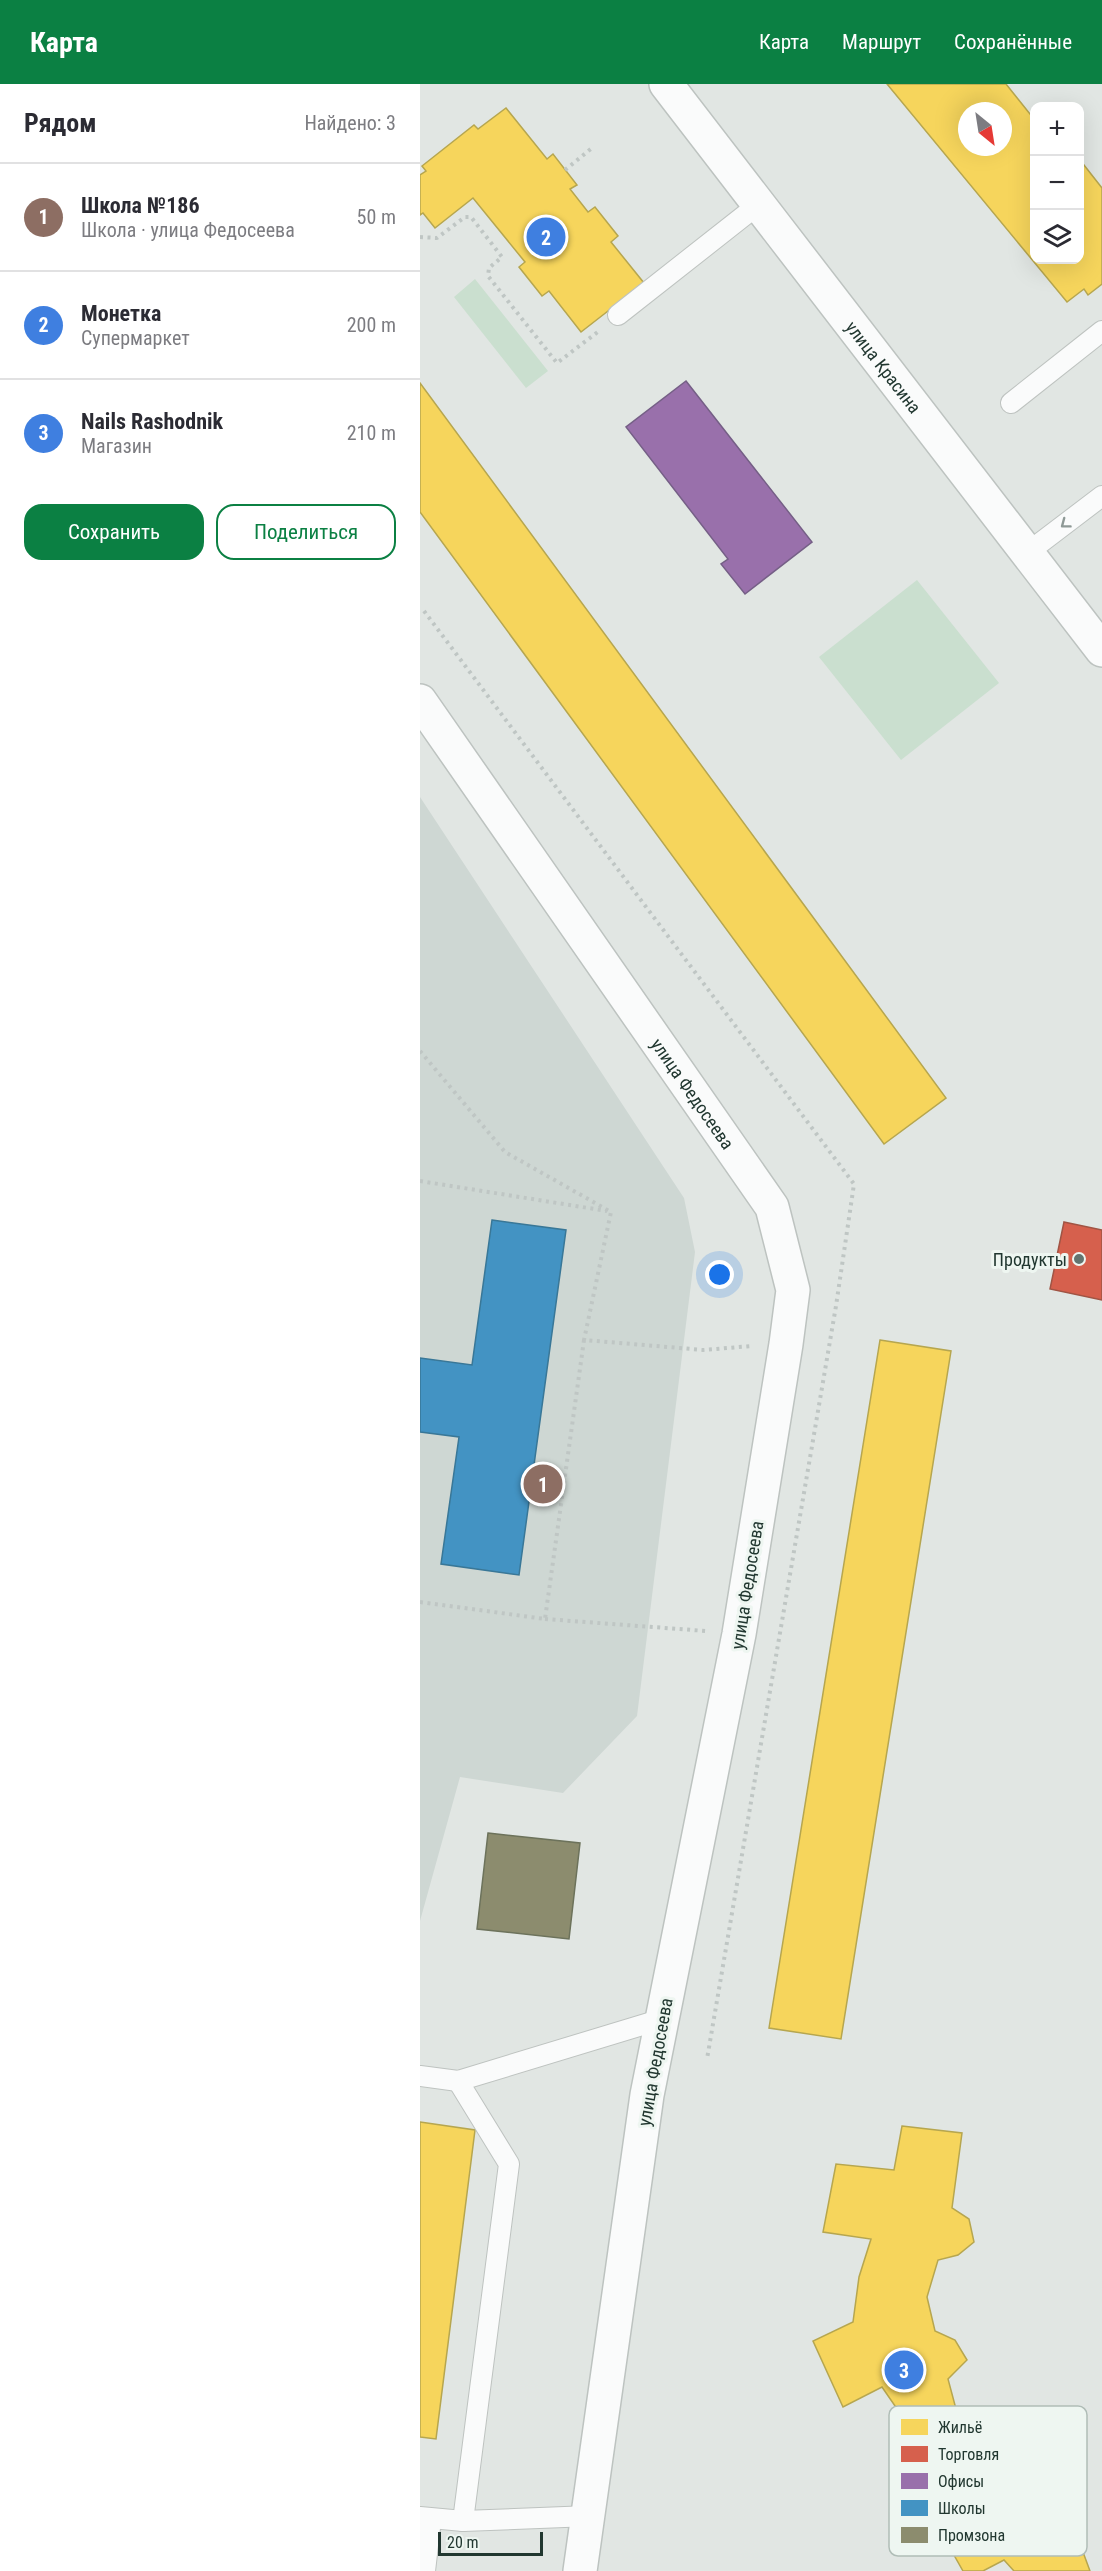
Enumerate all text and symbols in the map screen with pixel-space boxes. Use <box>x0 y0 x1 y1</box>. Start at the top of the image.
text: Карта <box>30 26 98 59</box>
text: Карта <box>759 30 809 54</box>
text: Маршрут <box>842 30 921 54</box>
text: Сохранённые <box>954 30 1072 54</box>
north arrow <box>958 102 1012 156</box>
map controls <box>1030 102 1084 264</box>
button: + <box>1030 102 1084 156</box>
text: Рядом <box>24 108 96 138</box>
text: Найдено: 3 <box>304 111 396 135</box>
button: − <box>1030 156 1084 210</box>
text: Школа №186 <box>81 193 200 218</box>
text: 1 <box>38 205 49 229</box>
text: 50 m <box>357 205 396 229</box>
button: layers <box>1030 210 1084 264</box>
pin: 2 <box>526 214 566 260</box>
text: Школа · улица Федосеева <box>81 218 295 242</box>
text: Монетка <box>81 301 161 326</box>
text: 2 <box>38 313 49 337</box>
text: 200 m <box>347 313 396 337</box>
street label: улица Красина <box>842 317 926 417</box>
text: Супермаркет <box>81 326 190 350</box>
text: Nails Rashodnik <box>81 409 223 434</box>
text: 3 <box>38 421 49 445</box>
text: 210 m <box>347 421 396 445</box>
text: Магазин <box>81 434 152 458</box>
button: Сохранить <box>24 504 204 560</box>
button: Поделиться <box>216 504 396 560</box>
one-way arrow <box>1060 517 1071 528</box>
street label: улица Федосеева <box>647 1034 739 1153</box>
place label: Продукты <box>993 1249 1067 1270</box>
marker: Продукты <box>1072 1252 1086 1266</box>
your location <box>705 1260 734 1289</box>
pin: 1 <box>524 1462 562 1506</box>
street label: улица Федосеева <box>726 1519 768 1651</box>
street label: улица Федосеева <box>633 1996 677 2128</box>
pin: 3 <box>884 2348 924 2392</box>
legend <box>889 2406 1087 2556</box>
text: Жильё <box>938 2418 982 2437</box>
text: Торговля <box>938 2445 999 2464</box>
text: Офисы <box>938 2472 984 2491</box>
text: Школы <box>938 2499 986 2518</box>
text: Промзона <box>938 2526 1005 2545</box>
scale bar <box>438 2529 543 2556</box>
text: 20 m <box>447 2533 479 2552</box>

